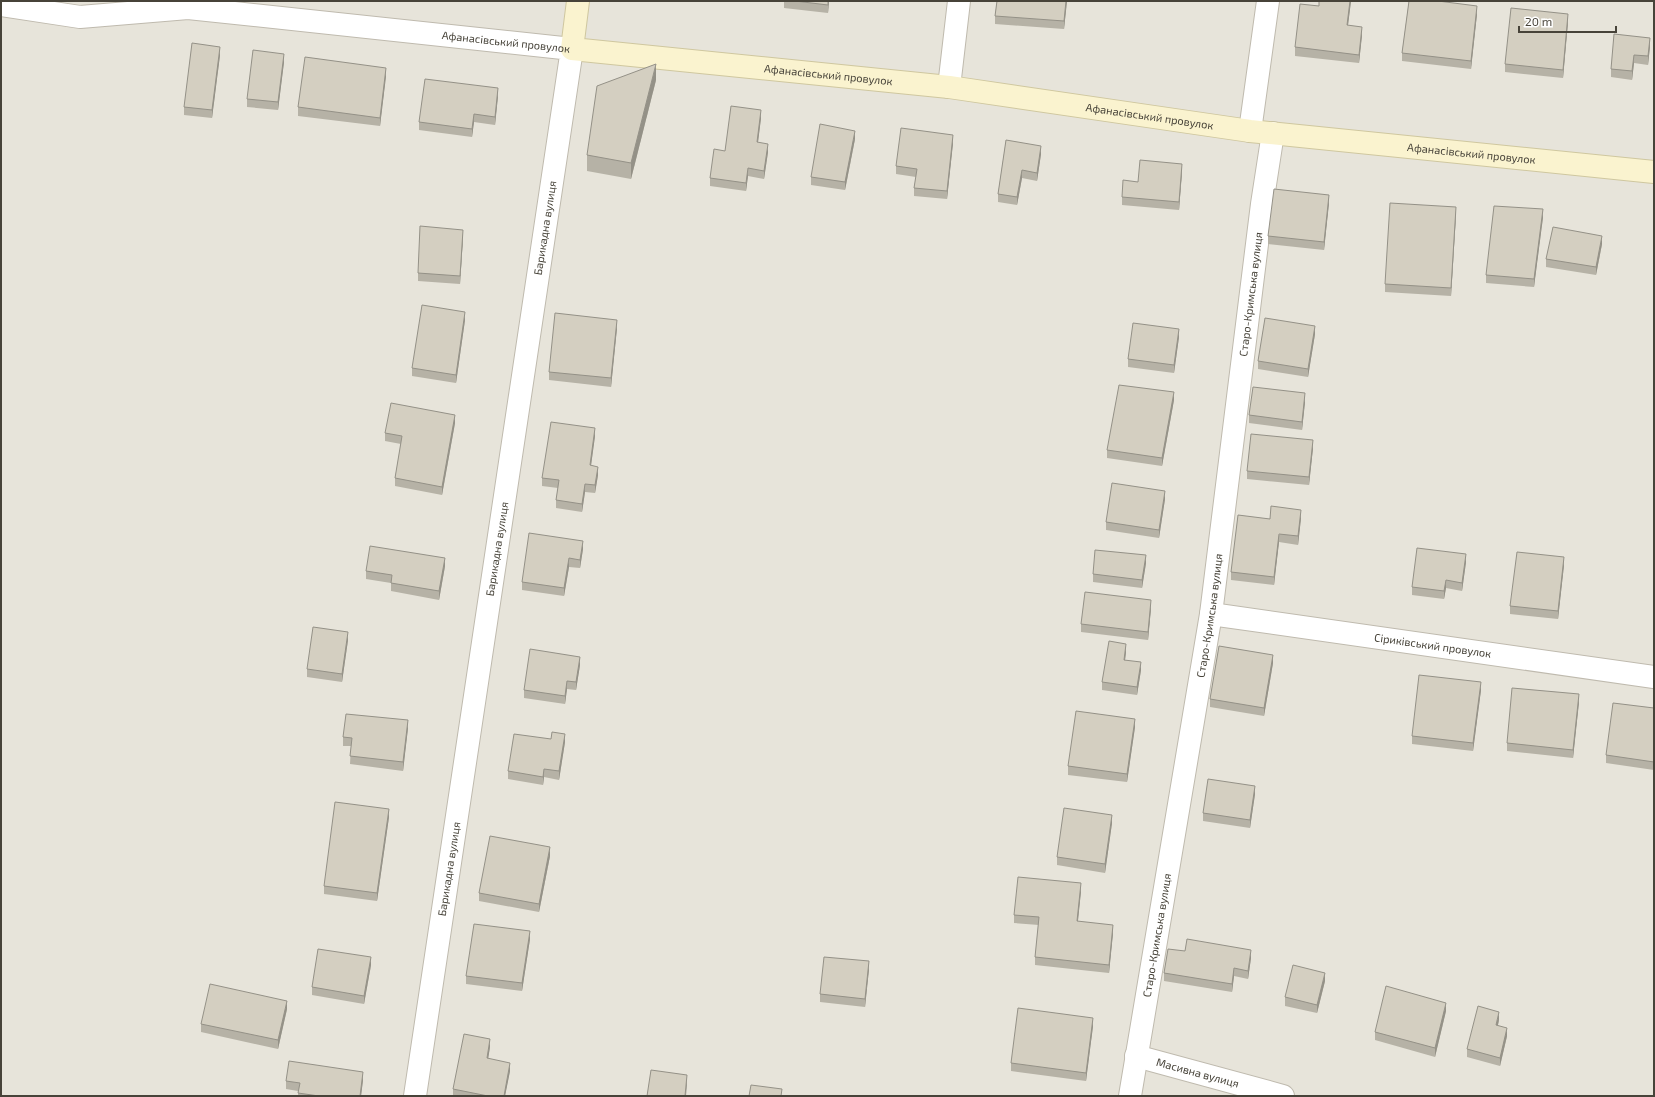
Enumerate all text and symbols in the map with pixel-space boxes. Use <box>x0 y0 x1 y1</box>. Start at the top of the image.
scale bar <box>1519 8 1616 34</box>
text: 20 m <box>1525 14 1552 28</box>
street label: Афанасівський провулок <box>441 28 571 55</box>
street label: Афанасівський провулок <box>764 61 893 87</box>
street label: Афанасівський провулок <box>1085 100 1214 132</box>
street label: Афанасівський провулок <box>1407 140 1536 166</box>
street label: Барикадна вулиця <box>531 180 559 276</box>
street label: Старо-Кримська вулиця <box>1236 231 1264 357</box>
street label: Барикадна вулиця <box>483 501 511 597</box>
street label: Старо-Кримська вулиця <box>1193 553 1224 679</box>
street label: Сіриківський провулок <box>1373 630 1492 660</box>
street label: Барикадна вулиця <box>435 821 463 917</box>
street label: Старо-Кримська вулиця <box>1140 872 1173 998</box>
street label: Масивна вулиця <box>1155 1055 1241 1090</box>

